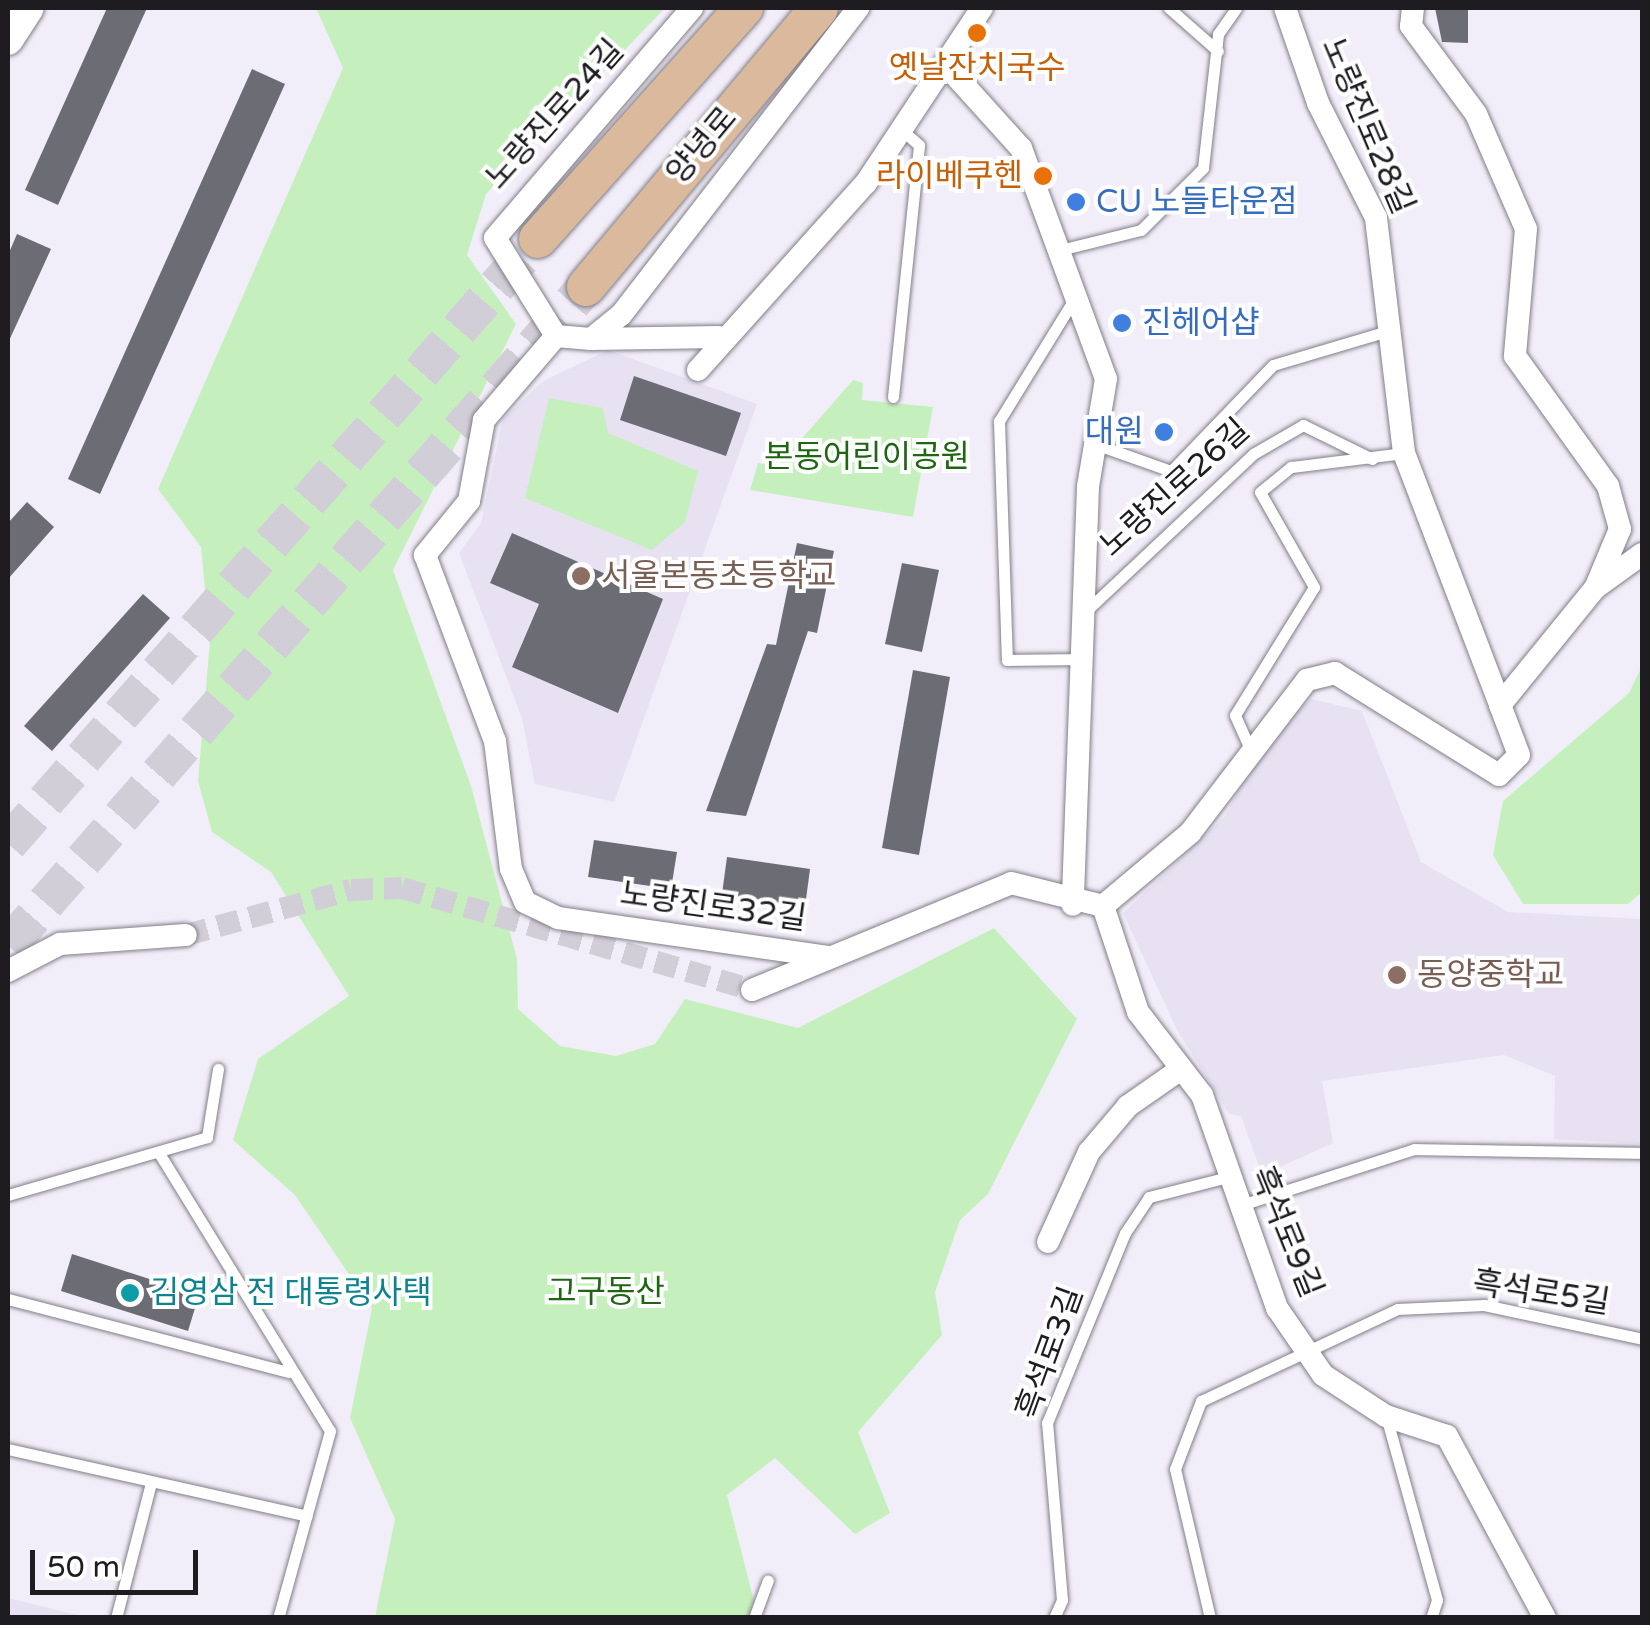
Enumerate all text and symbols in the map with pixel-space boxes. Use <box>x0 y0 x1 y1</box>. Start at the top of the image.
marker: 옛날잔치국수 <box>966 22 988 44</box>
street label: 노량진로28길 <box>1313 32 1421 220</box>
street label: 노량진로24길 <box>478 33 632 197</box>
place label: 옛날잔치국수 <box>889 49 1065 87</box>
street label: 양녕로 <box>659 100 745 192</box>
place label: 라이베쿠헨 <box>876 157 1023 195</box>
marker: 라이베쿠헨 <box>1032 165 1054 187</box>
place label: CU 노들타운점 <box>1096 183 1298 221</box>
marker: CU 노들타운점 <box>1065 191 1087 213</box>
place label: 진헤어샵 <box>1142 304 1260 342</box>
marker: 진헤어샵 <box>1111 312 1133 334</box>
street label: 노량진로26길 <box>1093 411 1257 565</box>
place label: 대원 <box>1085 413 1144 451</box>
marker: 대원 <box>1153 421 1175 443</box>
park label: 본동어린이공원 <box>764 438 970 476</box>
place label: 서울본동초등학교 <box>601 557 837 595</box>
marker: 서울본동초등학교 <box>570 565 592 587</box>
street label: 노량진로32길 <box>618 875 808 939</box>
place label: 동양중학교 <box>1417 956 1564 994</box>
marker: 동양중학교 <box>1386 964 1408 986</box>
street label: 흑석로9길 <box>1242 1161 1330 1303</box>
street label: 흑석로5길 <box>1470 1263 1612 1323</box>
park label: 고구동산 <box>547 1273 665 1311</box>
place label: 김영삼 전 대통령사택 <box>150 1274 432 1312</box>
marker: 김영삼 전 대통령사택 <box>119 1282 141 1304</box>
street label: 흑석로3길 <box>1008 1282 1092 1424</box>
scale bar <box>35 1530 202 1592</box>
text: 50 m <box>47 1549 120 1586</box>

